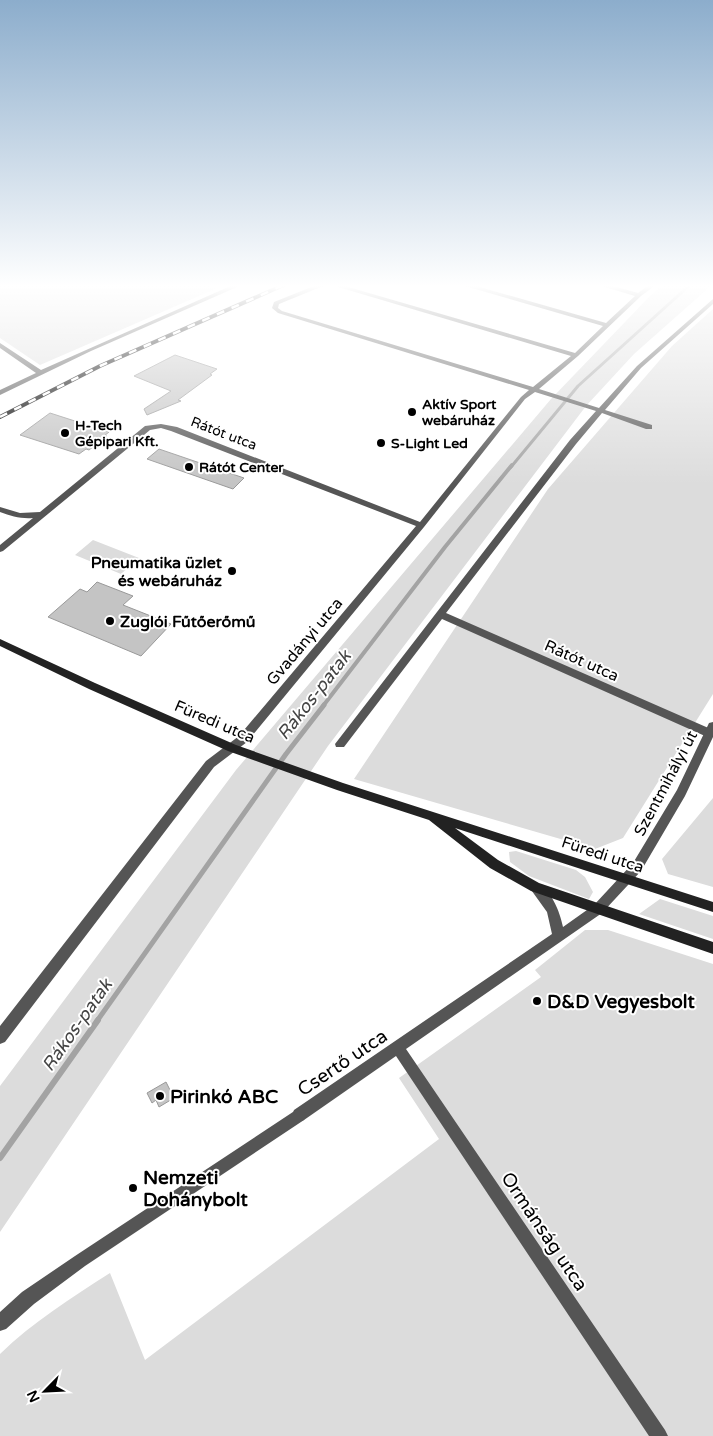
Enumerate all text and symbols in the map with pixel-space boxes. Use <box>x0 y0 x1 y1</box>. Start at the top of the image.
place label: Aktív Sport webáruház <box>422 396 497 429</box>
marker: Aktív Sport webáruház <box>406 406 418 418</box>
street label: Rátót utca <box>188 413 259 454</box>
place label: H-Tech Gépipari Kft. <box>75 417 159 450</box>
marker: H-Tech Gépipari Kft. <box>59 427 71 439</box>
place label: S-Light Led <box>391 435 468 452</box>
marker: S-Light Led <box>375 437 387 449</box>
place label: Rátót Center <box>199 459 284 476</box>
marker: Rátót Center <box>183 461 195 473</box>
place label: Pneumatika üzlet és webáruház <box>91 553 223 591</box>
marker: Pneumatika üzlet és webáruház <box>226 565 238 577</box>
street label: Gvadányi utca <box>262 594 347 690</box>
place label: Zuglói Fűtőerőmű <box>120 612 256 632</box>
marker: Zuglói Fűtőerőmű <box>104 615 116 627</box>
street label: Rátót utca <box>541 636 622 686</box>
water label: Rákos-patak <box>272 645 357 744</box>
street label: Füredi utca <box>171 696 258 748</box>
street label: Szentmihályi út <box>630 727 702 840</box>
street label: Füredi utca <box>559 832 646 878</box>
water label: Rákos-patak <box>37 974 118 1075</box>
place label: D&D Vegyesbolt <box>547 991 695 1014</box>
marker: D&D Vegyesbolt <box>531 995 543 1007</box>
street label: Csertő utca <box>294 1025 392 1101</box>
place label: Pirinkó ABC <box>170 1086 278 1108</box>
marker: Pirinkó ABC <box>154 1090 166 1102</box>
place label: Nemzeti Dohánybolt <box>143 1167 249 1212</box>
street label: Ormánság utca <box>496 1168 592 1295</box>
marker: Nemzeti Dohánybolt <box>127 1182 139 1194</box>
north arrow <box>20 1366 70 1416</box>
text: N <box>24 1387 44 1405</box>

